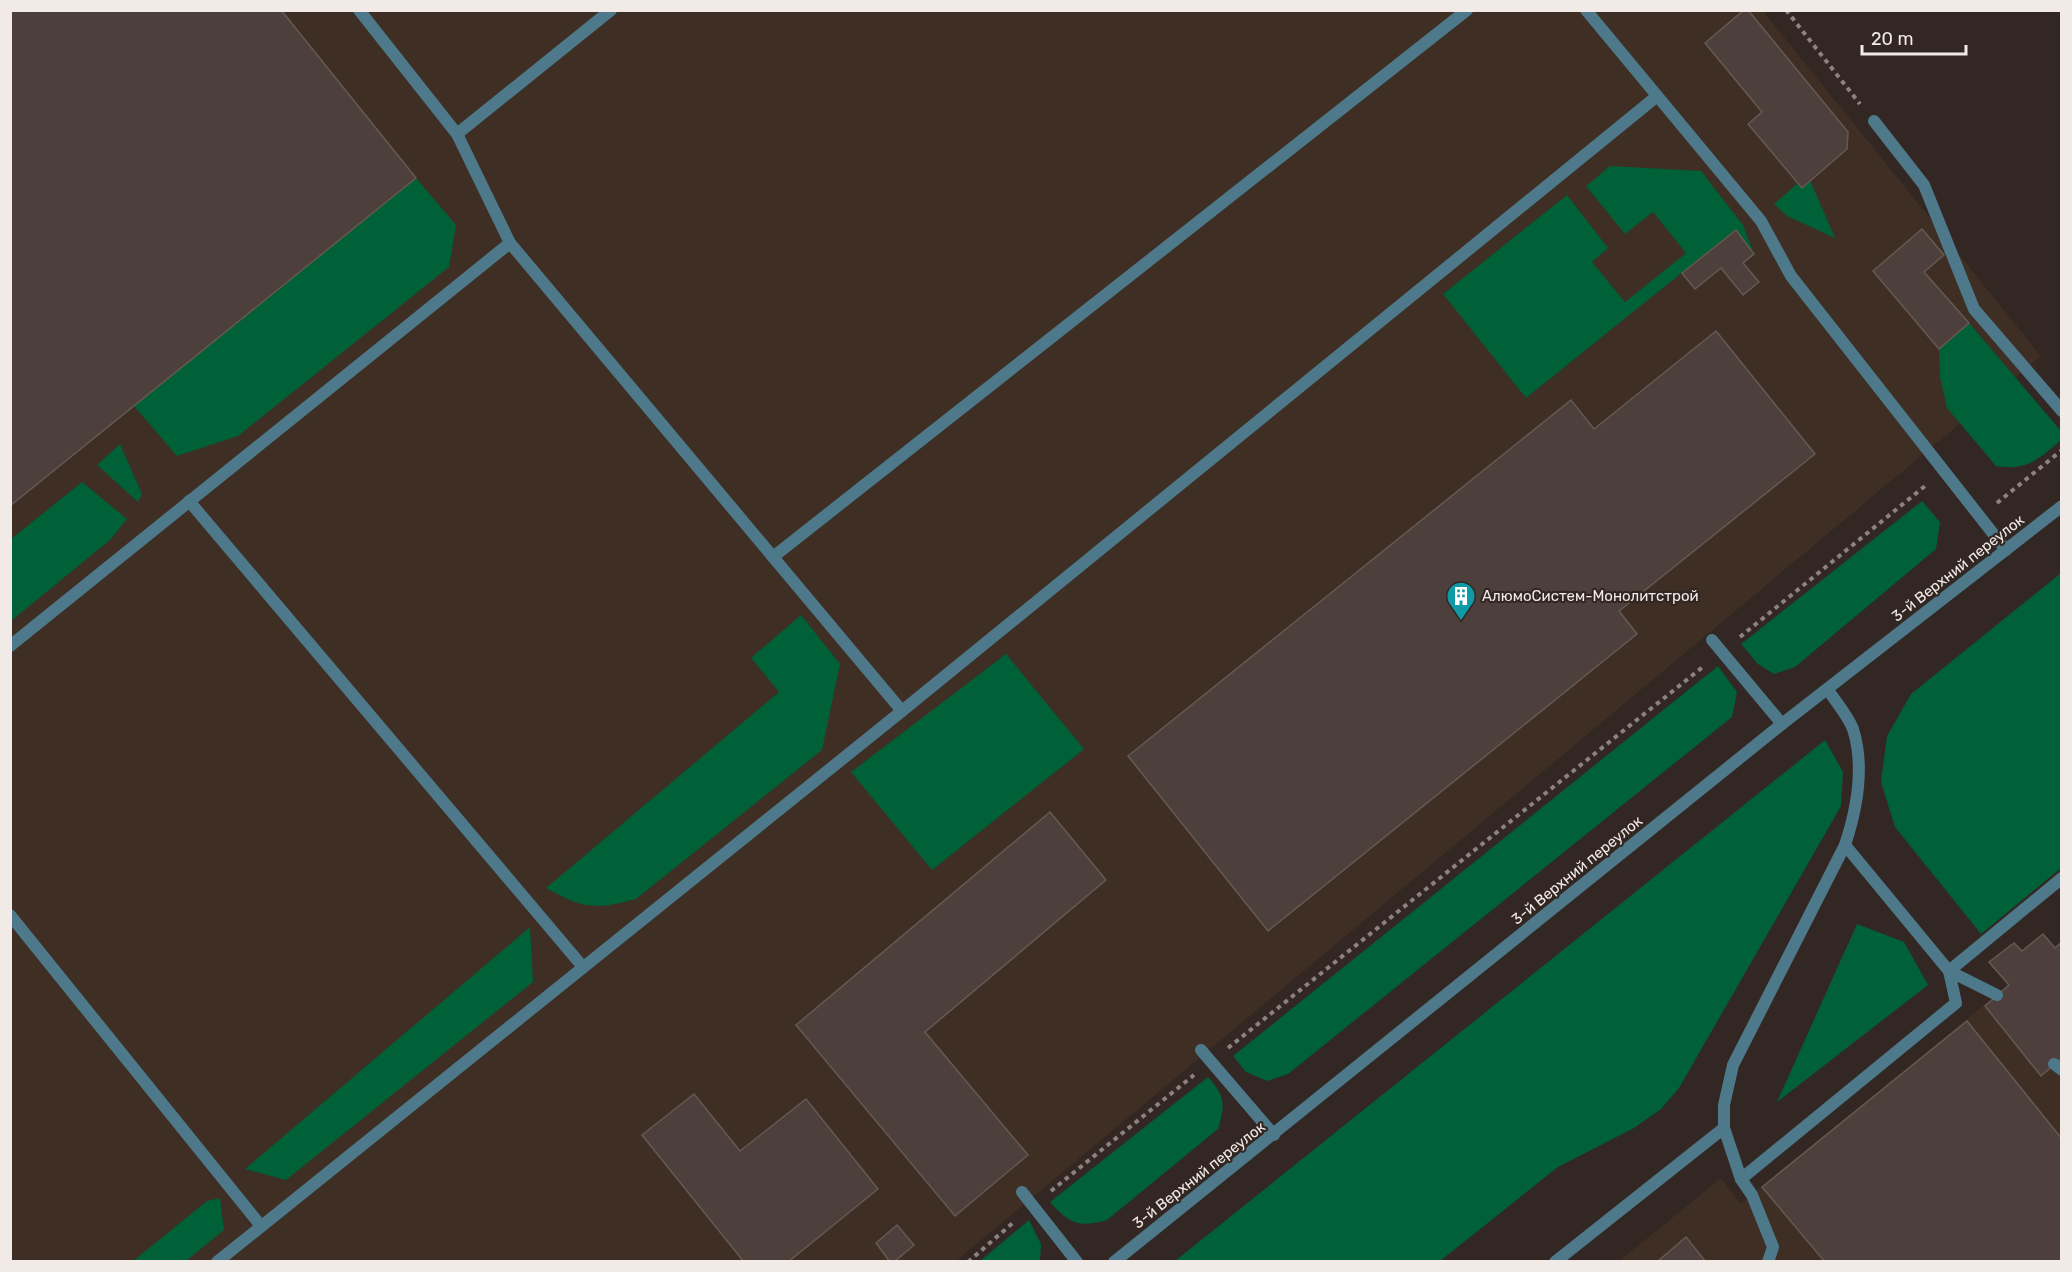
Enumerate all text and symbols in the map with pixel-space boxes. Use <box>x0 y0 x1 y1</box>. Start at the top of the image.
scale bar <box>1862 18 1966 56</box>
text: 20 m <box>1871 28 1913 50</box>
street label: 3-й Верхний переулок <box>1888 511 2028 625</box>
building icon: АлюмоСистем-Монолитстрой <box>1445 580 1477 622</box>
place label: АлюмоСистем-Монолитстрой <box>1482 587 1699 605</box>
street label: 3-й Верхний переулок <box>1508 812 1646 928</box>
street label: 3-й Верхний переулок <box>1129 1118 1269 1232</box>

